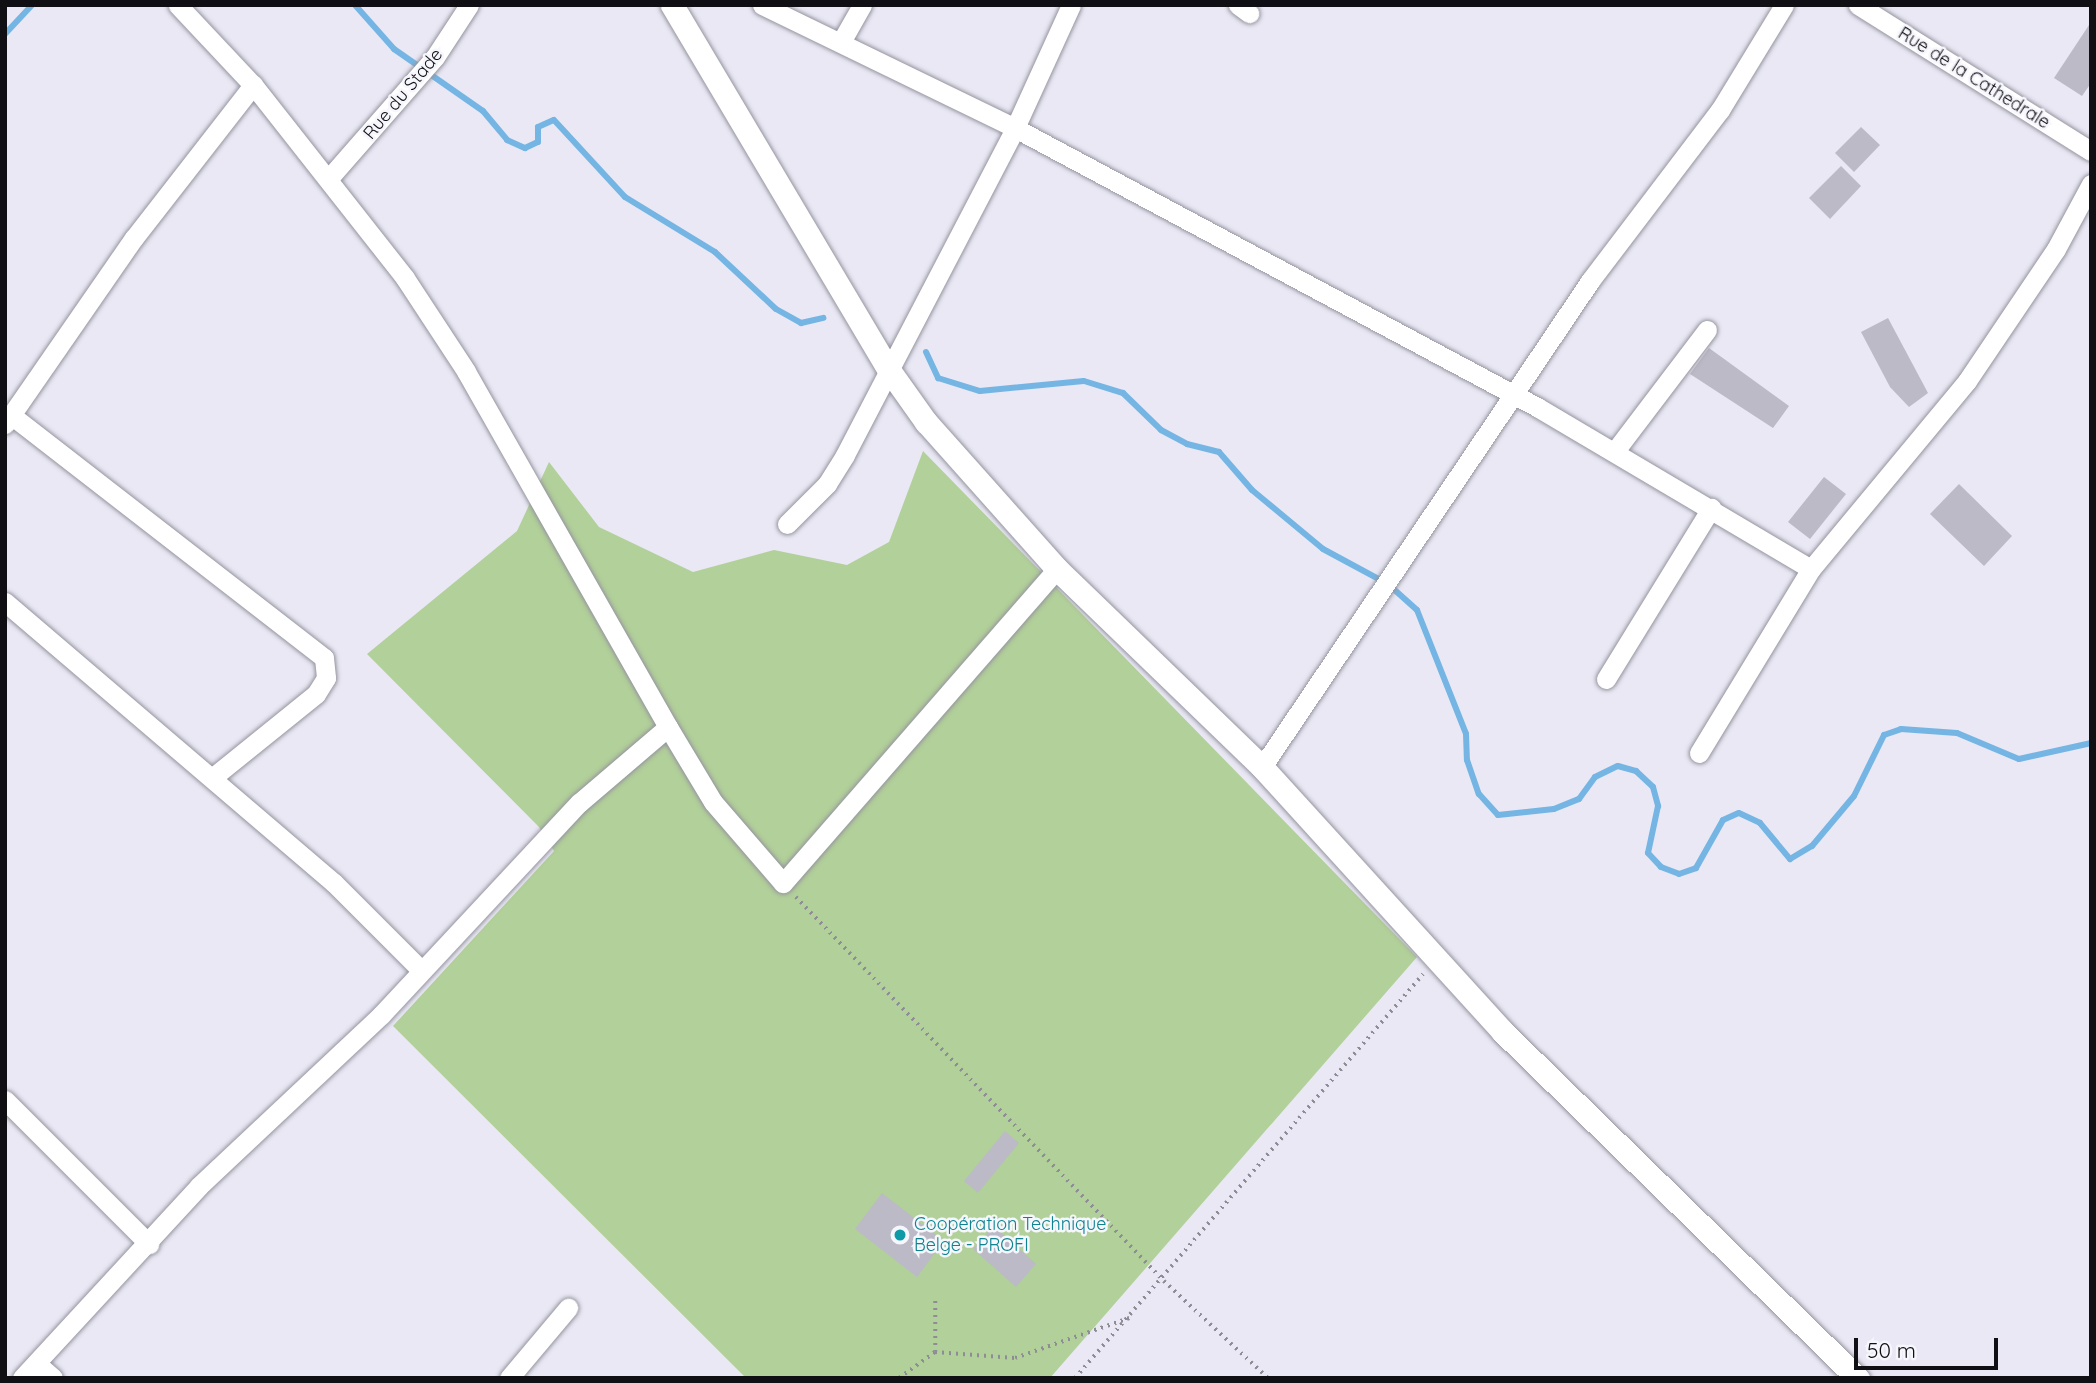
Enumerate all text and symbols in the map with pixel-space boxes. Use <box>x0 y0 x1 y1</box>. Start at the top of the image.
street label: Rue de la Cathedrale <box>1894 22 2054 134</box>
street label: Rue du Stade <box>359 44 447 144</box>
place label: Coopération Technique Belge - PROFI <box>914 1214 1106 1256</box>
marker: Coopération Technique Belge - PROFI <box>892 1227 908 1243</box>
scale bar <box>1858 1324 2002 1368</box>
text: 50 m <box>1867 1337 1916 1363</box>

